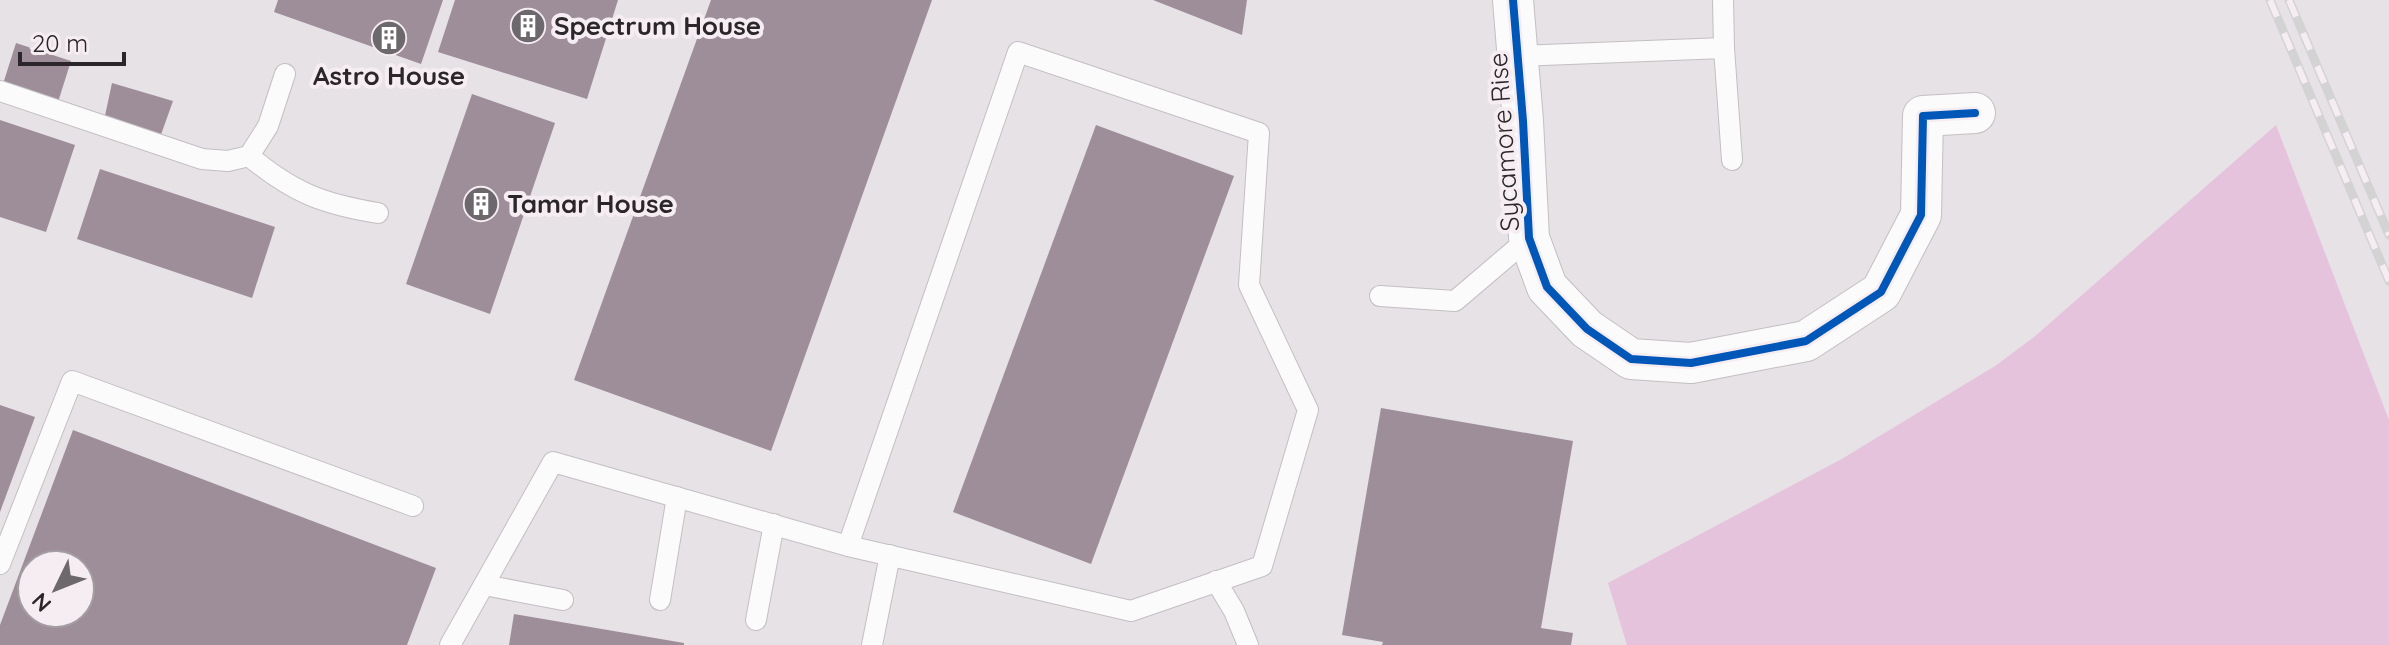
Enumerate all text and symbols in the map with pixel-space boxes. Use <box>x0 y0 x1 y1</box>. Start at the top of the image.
building icon: Spectrum House <box>509 7 547 45</box>
place label: Spectrum House <box>554 9 761 42</box>
scale bar <box>20 16 124 66</box>
building icon: Astro House <box>370 19 408 57</box>
text: 20 m <box>32 28 88 58</box>
street label: Sycamore Rise <box>1481 52 1526 232</box>
place label: Astro House <box>313 59 465 92</box>
building icon: Tamar House <box>462 185 500 223</box>
place label: Tamar House <box>507 187 674 220</box>
north arrow <box>16 549 96 629</box>
text: N <box>26 587 57 618</box>

